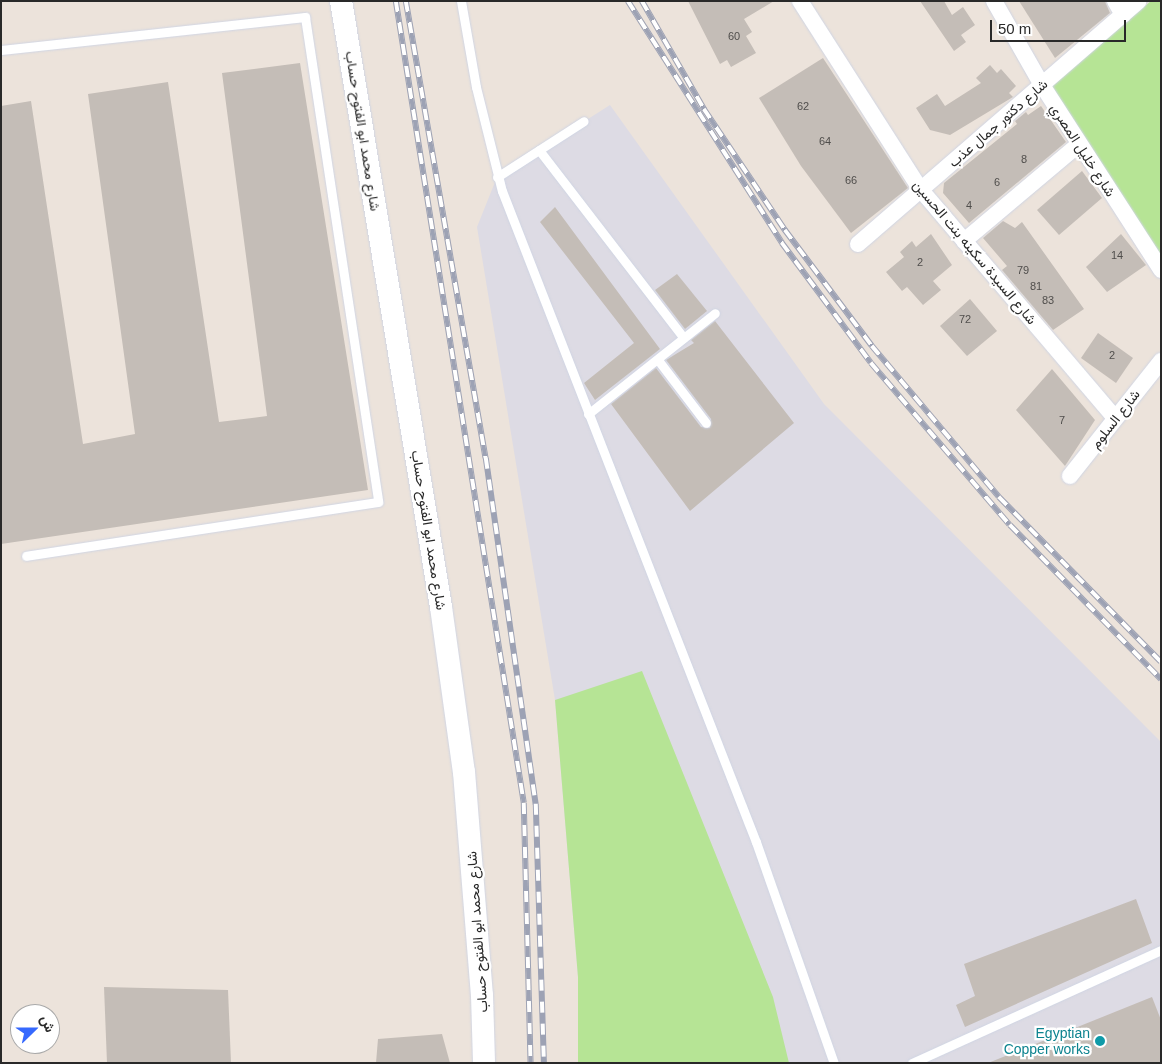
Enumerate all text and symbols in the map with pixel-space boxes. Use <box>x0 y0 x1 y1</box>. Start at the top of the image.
scale bar <box>992 10 1128 42</box>
text: 50 m <box>998 20 1031 37</box>
house number: 60 <box>728 29 740 43</box>
street label: شارع محمد ابو الفتوح حساب <box>342 50 384 212</box>
street label: شارع دكتور جمال عذب <box>945 75 1051 171</box>
house number: 62 <box>797 99 809 113</box>
street label: شارع خليل المصري <box>1047 100 1119 200</box>
house number: 64 <box>819 134 831 148</box>
house number: 8 <box>1021 152 1027 166</box>
house number: 66 <box>845 173 857 187</box>
house number: 6 <box>994 175 1000 189</box>
street label: شارع السيدة سكينه بنت الحسين <box>910 176 1040 328</box>
house number: 4 <box>966 198 972 212</box>
house number: 14 <box>1111 248 1123 262</box>
house number: 2 <box>917 255 923 269</box>
house number: 79 <box>1017 263 1029 277</box>
house number: 81 <box>1030 279 1042 293</box>
house number: 83 <box>1042 293 1054 307</box>
house number: 72 <box>959 312 971 326</box>
house number: 2 <box>1109 348 1115 362</box>
street label: شارع السلوم <box>1087 386 1143 452</box>
house number: 7 <box>1059 413 1065 427</box>
street label: شارع محمد ابو الفتوح حساب <box>408 449 450 611</box>
street label: شارع محمد ابو الفتوح حساب <box>463 851 491 1013</box>
north arrow <box>10 1004 60 1054</box>
text: ش <box>37 1013 59 1035</box>
place label: Egyptian Copper works <box>1004 1025 1090 1058</box>
marker: Egyptian Copper works <box>1094 1035 1106 1047</box>

